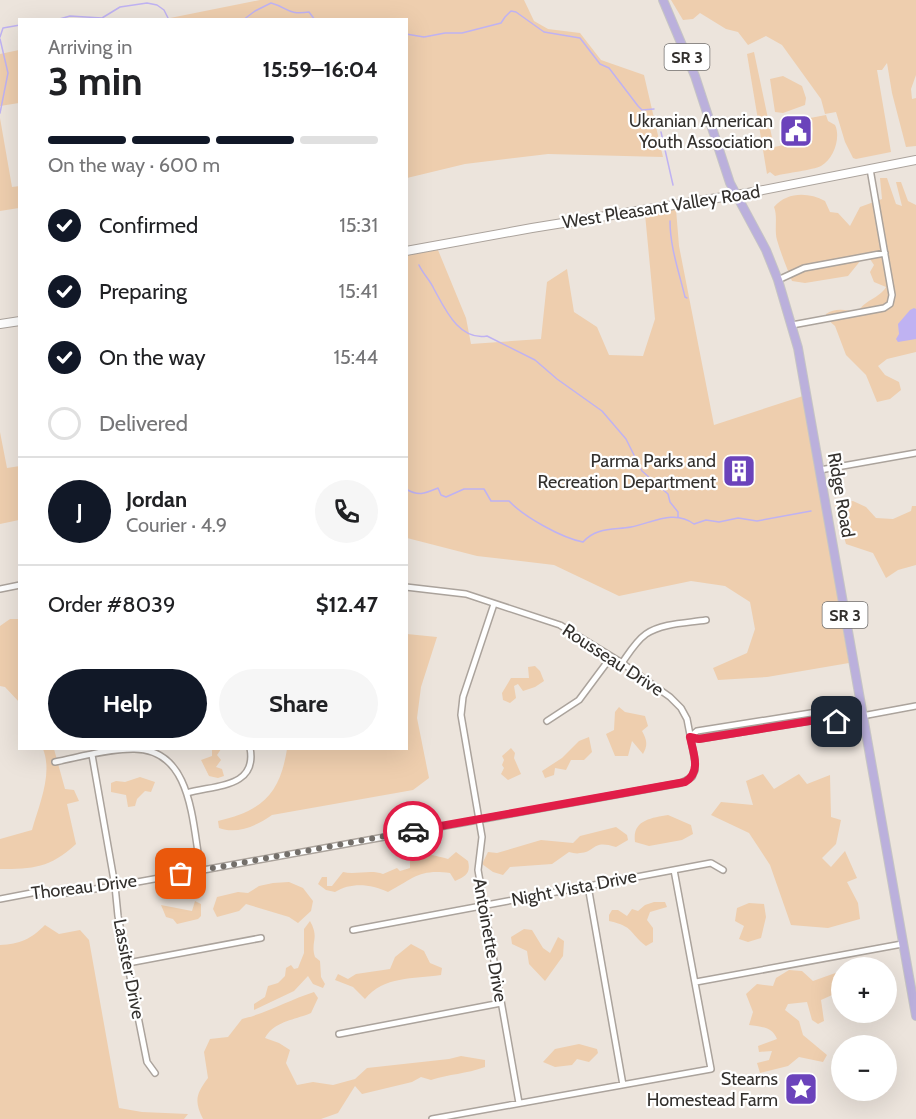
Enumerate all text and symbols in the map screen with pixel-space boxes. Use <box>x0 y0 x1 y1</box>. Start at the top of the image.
text: Arriving in <box>48 35 132 59</box>
road number: SR 3 <box>664 44 710 70</box>
text: 15:59–16:04 <box>263 56 378 83</box>
text: 3 min <box>48 57 143 105</box>
place label: Ukranian American Youth Association <box>629 110 773 153</box>
public building icon: Ukranian American Youth Association <box>778 113 814 149</box>
text: On the way · 600 m <box>48 153 220 177</box>
street label: West Pleasant Valley Road <box>560 180 762 234</box>
icon: check <box>48 209 81 242</box>
text: Confirmed <box>99 212 198 239</box>
text: 15:31 <box>339 213 378 237</box>
icon: check <box>48 275 81 308</box>
text: Preparing <box>99 278 187 305</box>
text: 15:41 <box>338 279 378 303</box>
icon: check <box>48 341 81 374</box>
text: On the way <box>99 344 206 371</box>
text: 15:44 <box>333 345 378 369</box>
text: Delivered <box>99 410 188 437</box>
place label: Parma Parks and Recreation Department <box>537 450 716 493</box>
street label: Ridge Road <box>823 451 859 539</box>
building icon: Parma Parks and Recreation Department <box>721 453 757 489</box>
button: phone <box>315 480 378 543</box>
text: Jordan <box>126 486 187 513</box>
text: J <box>76 498 83 525</box>
text: Courier · 4.9 <box>126 513 227 537</box>
text: Order #8039 <box>48 591 175 618</box>
text: $12.47 <box>316 591 378 618</box>
road number: SR 3 <box>822 602 868 628</box>
street label: Rousseau Drive <box>558 619 668 701</box>
button: Help <box>48 669 207 738</box>
button: Share <box>219 669 378 738</box>
pin <box>811 696 862 747</box>
icon: home <box>820 705 853 738</box>
courier <box>383 801 443 861</box>
icon: car <box>397 815 430 848</box>
pin <box>155 848 206 899</box>
icon: bag <box>164 857 197 890</box>
street label: Night Vista Drive <box>509 865 639 911</box>
street label: Thoreau Drive <box>30 870 138 904</box>
street label: Antoinette Drive <box>468 876 512 1004</box>
street label: Lassiter Drive <box>108 917 150 1021</box>
map controls <box>831 957 897 1101</box>
button: + <box>831 957 897 1023</box>
button: − <box>831 1035 897 1101</box>
place label: Stearns Homestead Farm <box>647 1068 778 1111</box>
place icon: Stearns Homestead Farm <box>783 1071 819 1107</box>

